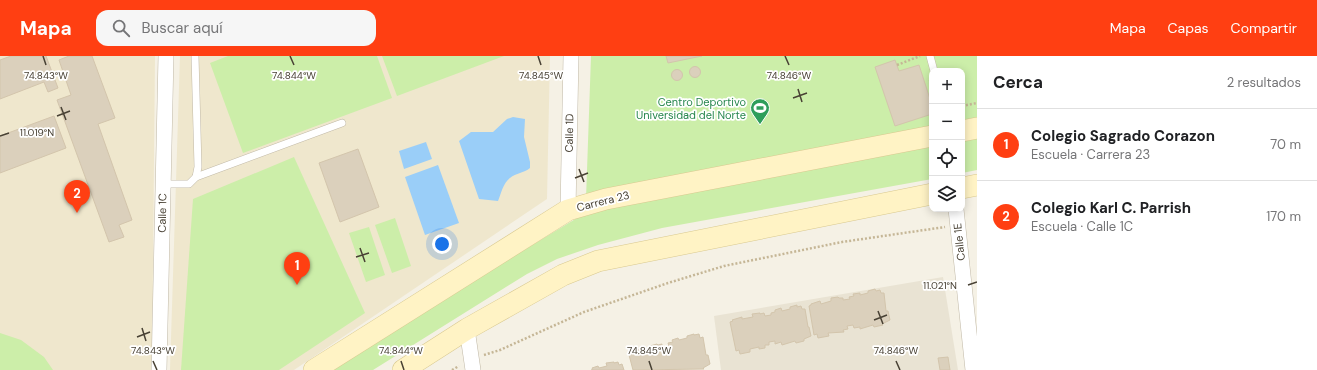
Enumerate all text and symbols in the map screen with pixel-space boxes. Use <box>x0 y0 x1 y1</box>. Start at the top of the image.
search box <box>96 10 376 46</box>
text: Mapa <box>20 16 72 41</box>
icon: search <box>110 17 132 39</box>
text: Buscar aquí <box>142 18 223 38</box>
text: Mapa <box>1110 19 1146 37</box>
text: Capas <box>1168 19 1209 37</box>
text: Compartir <box>1231 19 1297 37</box>
map controls <box>929 68 965 212</box>
button: + <box>929 68 965 104</box>
text: 74.843°W <box>24 69 68 82</box>
text: 74.844°W <box>272 69 316 82</box>
text: 74.845°W <box>519 69 563 82</box>
text: 74.846°W <box>767 69 811 82</box>
text: Cerca <box>993 71 1043 93</box>
text: 2 resultados <box>1227 74 1301 91</box>
place label: Centro Deportivo Universidad del Norte <box>636 95 746 122</box>
sports icon: Centro Deportivo Universidad del Norte <box>749 97 771 125</box>
button: − <box>929 104 965 140</box>
street label: Calle 1D <box>562 113 576 153</box>
text: 11.019°N <box>20 126 54 139</box>
text: Colegio Sagrado Corazon <box>1031 126 1215 146</box>
text: 1 <box>1004 136 1008 153</box>
text: 70 m <box>1270 136 1301 153</box>
button: locate <box>929 140 965 176</box>
text: Escuela · Carrera 23 <box>1031 146 1150 163</box>
button: layers <box>929 176 965 212</box>
pin: 2 <box>64 180 90 213</box>
street label: Carrera 23 <box>575 188 631 214</box>
street label: Calle 1C <box>155 193 169 233</box>
text: Colegio Karl C. Parrish <box>1031 198 1191 218</box>
text: 2 <box>1002 208 1010 225</box>
text: 170 m <box>1266 208 1301 225</box>
text: Escuela · Calle 1C <box>1031 218 1133 235</box>
street label: Calle 1E <box>950 223 968 261</box>
your location <box>432 234 452 254</box>
pin: 1 <box>284 252 310 285</box>
text: 11.021°N <box>923 279 957 292</box>
text: 74.843°W <box>131 344 175 357</box>
text: 74.844°W <box>379 344 423 357</box>
text: 74.845°W <box>627 344 671 357</box>
text: 74.846°W <box>874 344 918 357</box>

